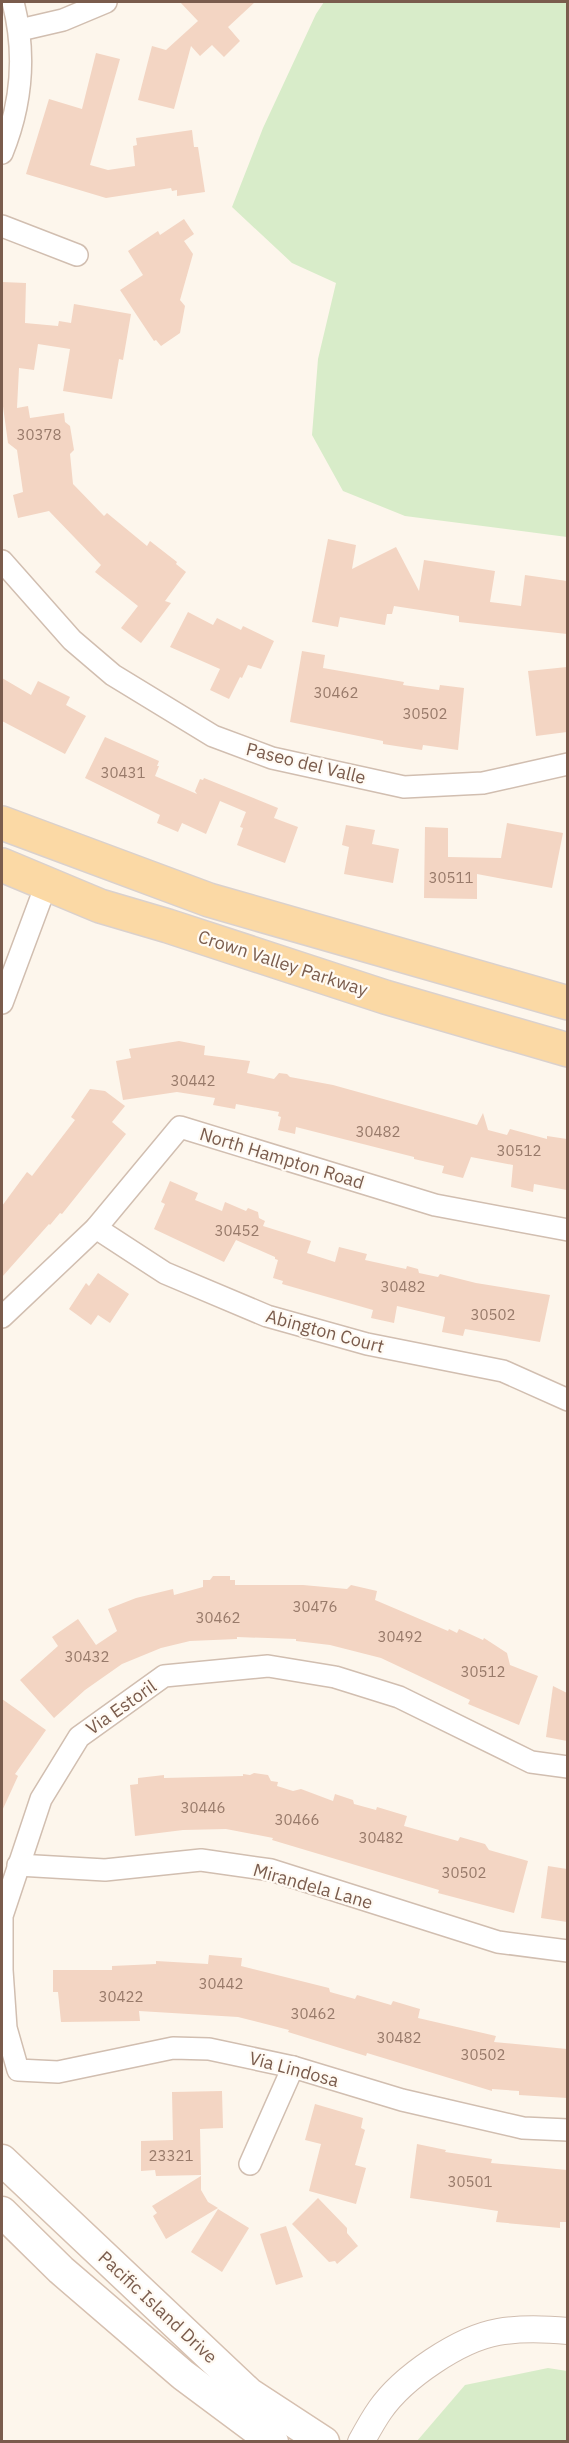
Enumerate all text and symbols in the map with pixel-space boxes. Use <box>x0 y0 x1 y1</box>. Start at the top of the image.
house number: 30378 <box>16 425 62 444</box>
house number: 30462 <box>313 683 359 702</box>
house number: 30502 <box>402 704 448 723</box>
street label: Paseo del Valle <box>244 737 368 789</box>
house number: 30431 <box>100 763 146 782</box>
house number: 30511 <box>428 868 474 887</box>
street label: Crown Valley Parkway <box>195 925 371 1001</box>
house number: 30442 <box>170 1071 216 1090</box>
street label: North Hampton Road <box>197 1122 367 1194</box>
house number: 30482 <box>355 1122 401 1141</box>
house number: 30512 <box>496 1141 542 1160</box>
house number: 30452 <box>214 1221 260 1240</box>
house number: 30482 <box>380 1277 426 1296</box>
street label: Abington Court <box>263 1304 387 1358</box>
house number: 30502 <box>470 1305 516 1324</box>
house number: 30476 <box>292 1597 338 1616</box>
house number: 30462 <box>195 1608 241 1627</box>
house number: 30492 <box>377 1627 423 1646</box>
house number: 30432 <box>64 1647 110 1666</box>
house number: 30512 <box>460 1662 506 1681</box>
street label: Via Estoril <box>81 1674 161 1740</box>
house number: 30446 <box>180 1798 226 1817</box>
house number: 30466 <box>274 1810 320 1829</box>
house number: 30482 <box>358 1828 404 1847</box>
street label: Mirandela Lane <box>251 1858 376 1914</box>
house number: 30502 <box>441 1863 487 1882</box>
house number: 30442 <box>198 1974 244 1993</box>
house number: 30422 <box>98 1987 144 2006</box>
house number: 30462 <box>290 2004 336 2023</box>
house number: 30482 <box>376 2028 422 2047</box>
house number: 30502 <box>460 2045 506 2064</box>
street label: Via Lindosa <box>247 2046 342 2092</box>
house number: 23321 <box>148 2146 194 2165</box>
house number: 30501 <box>447 2172 493 2191</box>
street label: Pacific Island Drive <box>94 2246 222 2368</box>

